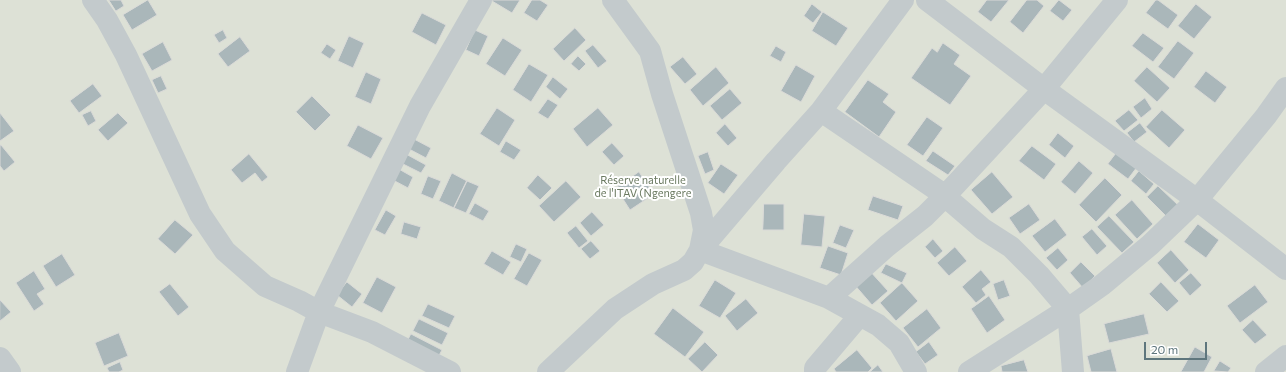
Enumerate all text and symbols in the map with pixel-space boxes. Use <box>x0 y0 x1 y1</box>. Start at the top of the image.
park label: Réserve naturelle de l'ITAV (Ngengere <box>594 173 692 199</box>
scale bar <box>1146 334 1209 360</box>
text: 20 m <box>1151 342 1178 356</box>

